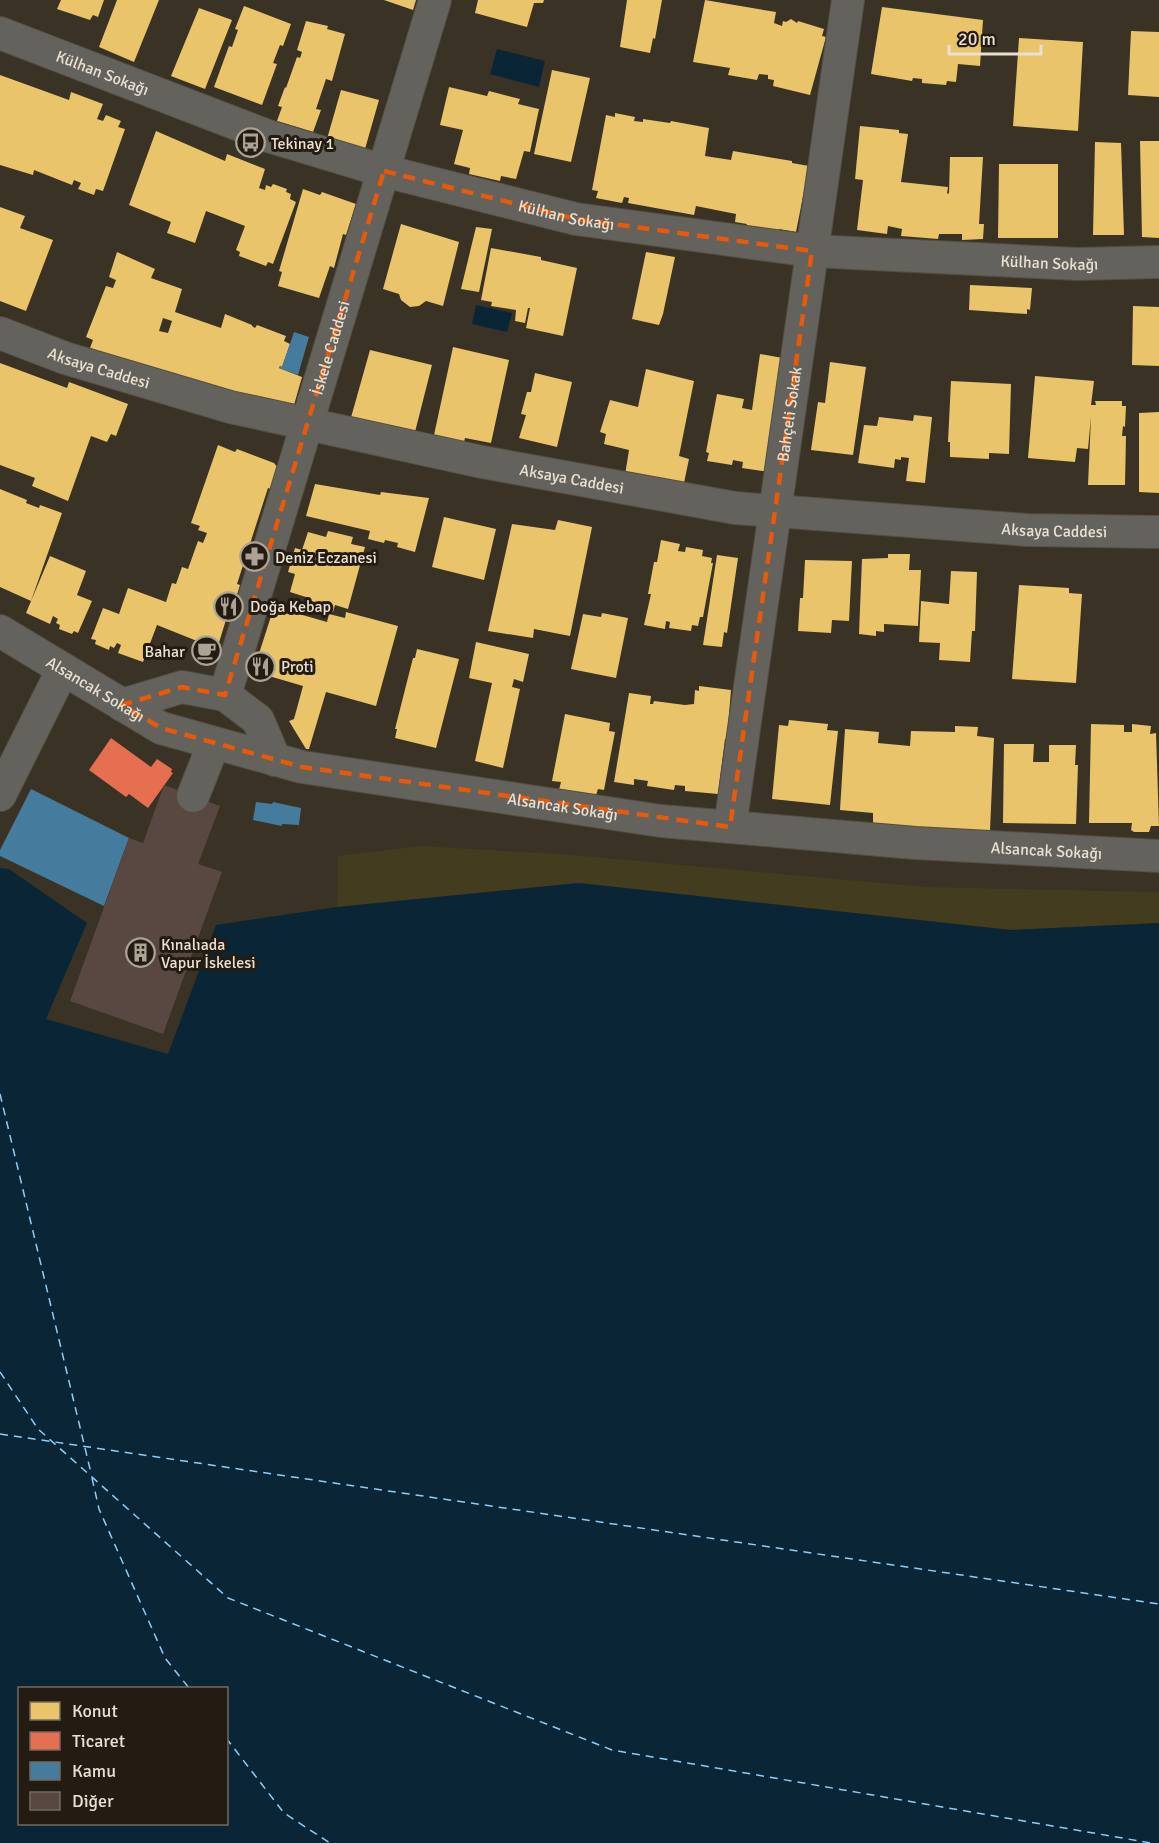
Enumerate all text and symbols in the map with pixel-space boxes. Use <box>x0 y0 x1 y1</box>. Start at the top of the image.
scale bar <box>949 18 1040 56</box>
text: 20 m <box>958 28 996 50</box>
street label: Külhan Sokağı <box>53 46 152 100</box>
bus stop icon: Tekinay 1 <box>234 127 266 159</box>
place label: Tekinay 1 <box>271 134 334 154</box>
street label: Külhan Sokağı <box>516 196 616 235</box>
street label: Külhan Sokağı <box>1000 251 1099 275</box>
street label: İskele Caddesi <box>307 298 355 397</box>
street label: Aksaya Caddesi <box>45 343 152 394</box>
street label: Bahçeli Sokak <box>773 365 807 463</box>
street label: Aksaya Caddesi <box>518 460 625 499</box>
street label: Aksaya Caddesi <box>1001 519 1107 542</box>
pharmacy icon: Deniz Eczanesi <box>238 541 270 573</box>
place label: Deniz Eczanesi <box>275 548 377 568</box>
restaurant icon: Doğa Kebap <box>213 590 245 622</box>
place label: Doğa Kebap <box>250 597 331 617</box>
cafe icon: Bahar <box>190 635 222 667</box>
place label: Bahar <box>144 642 185 662</box>
restaurant icon: Proti <box>244 650 276 682</box>
street label: Alsancak Sokağı <box>42 652 148 727</box>
place label: Proti <box>281 657 314 677</box>
street label: Alsancak Sokağı <box>506 789 619 825</box>
street label: Alsancak Sokağı <box>990 838 1103 864</box>
place label: Kınalıada Vapur İskelesi <box>161 935 256 973</box>
building icon: Kınalıada Vapur İskelesi <box>124 937 156 969</box>
legend <box>18 1687 228 1825</box>
text: Konut <box>72 1700 118 1722</box>
text: Ticaret <box>72 1730 125 1752</box>
text: Kamu <box>72 1760 116 1782</box>
text: Diğer <box>72 1790 114 1812</box>

